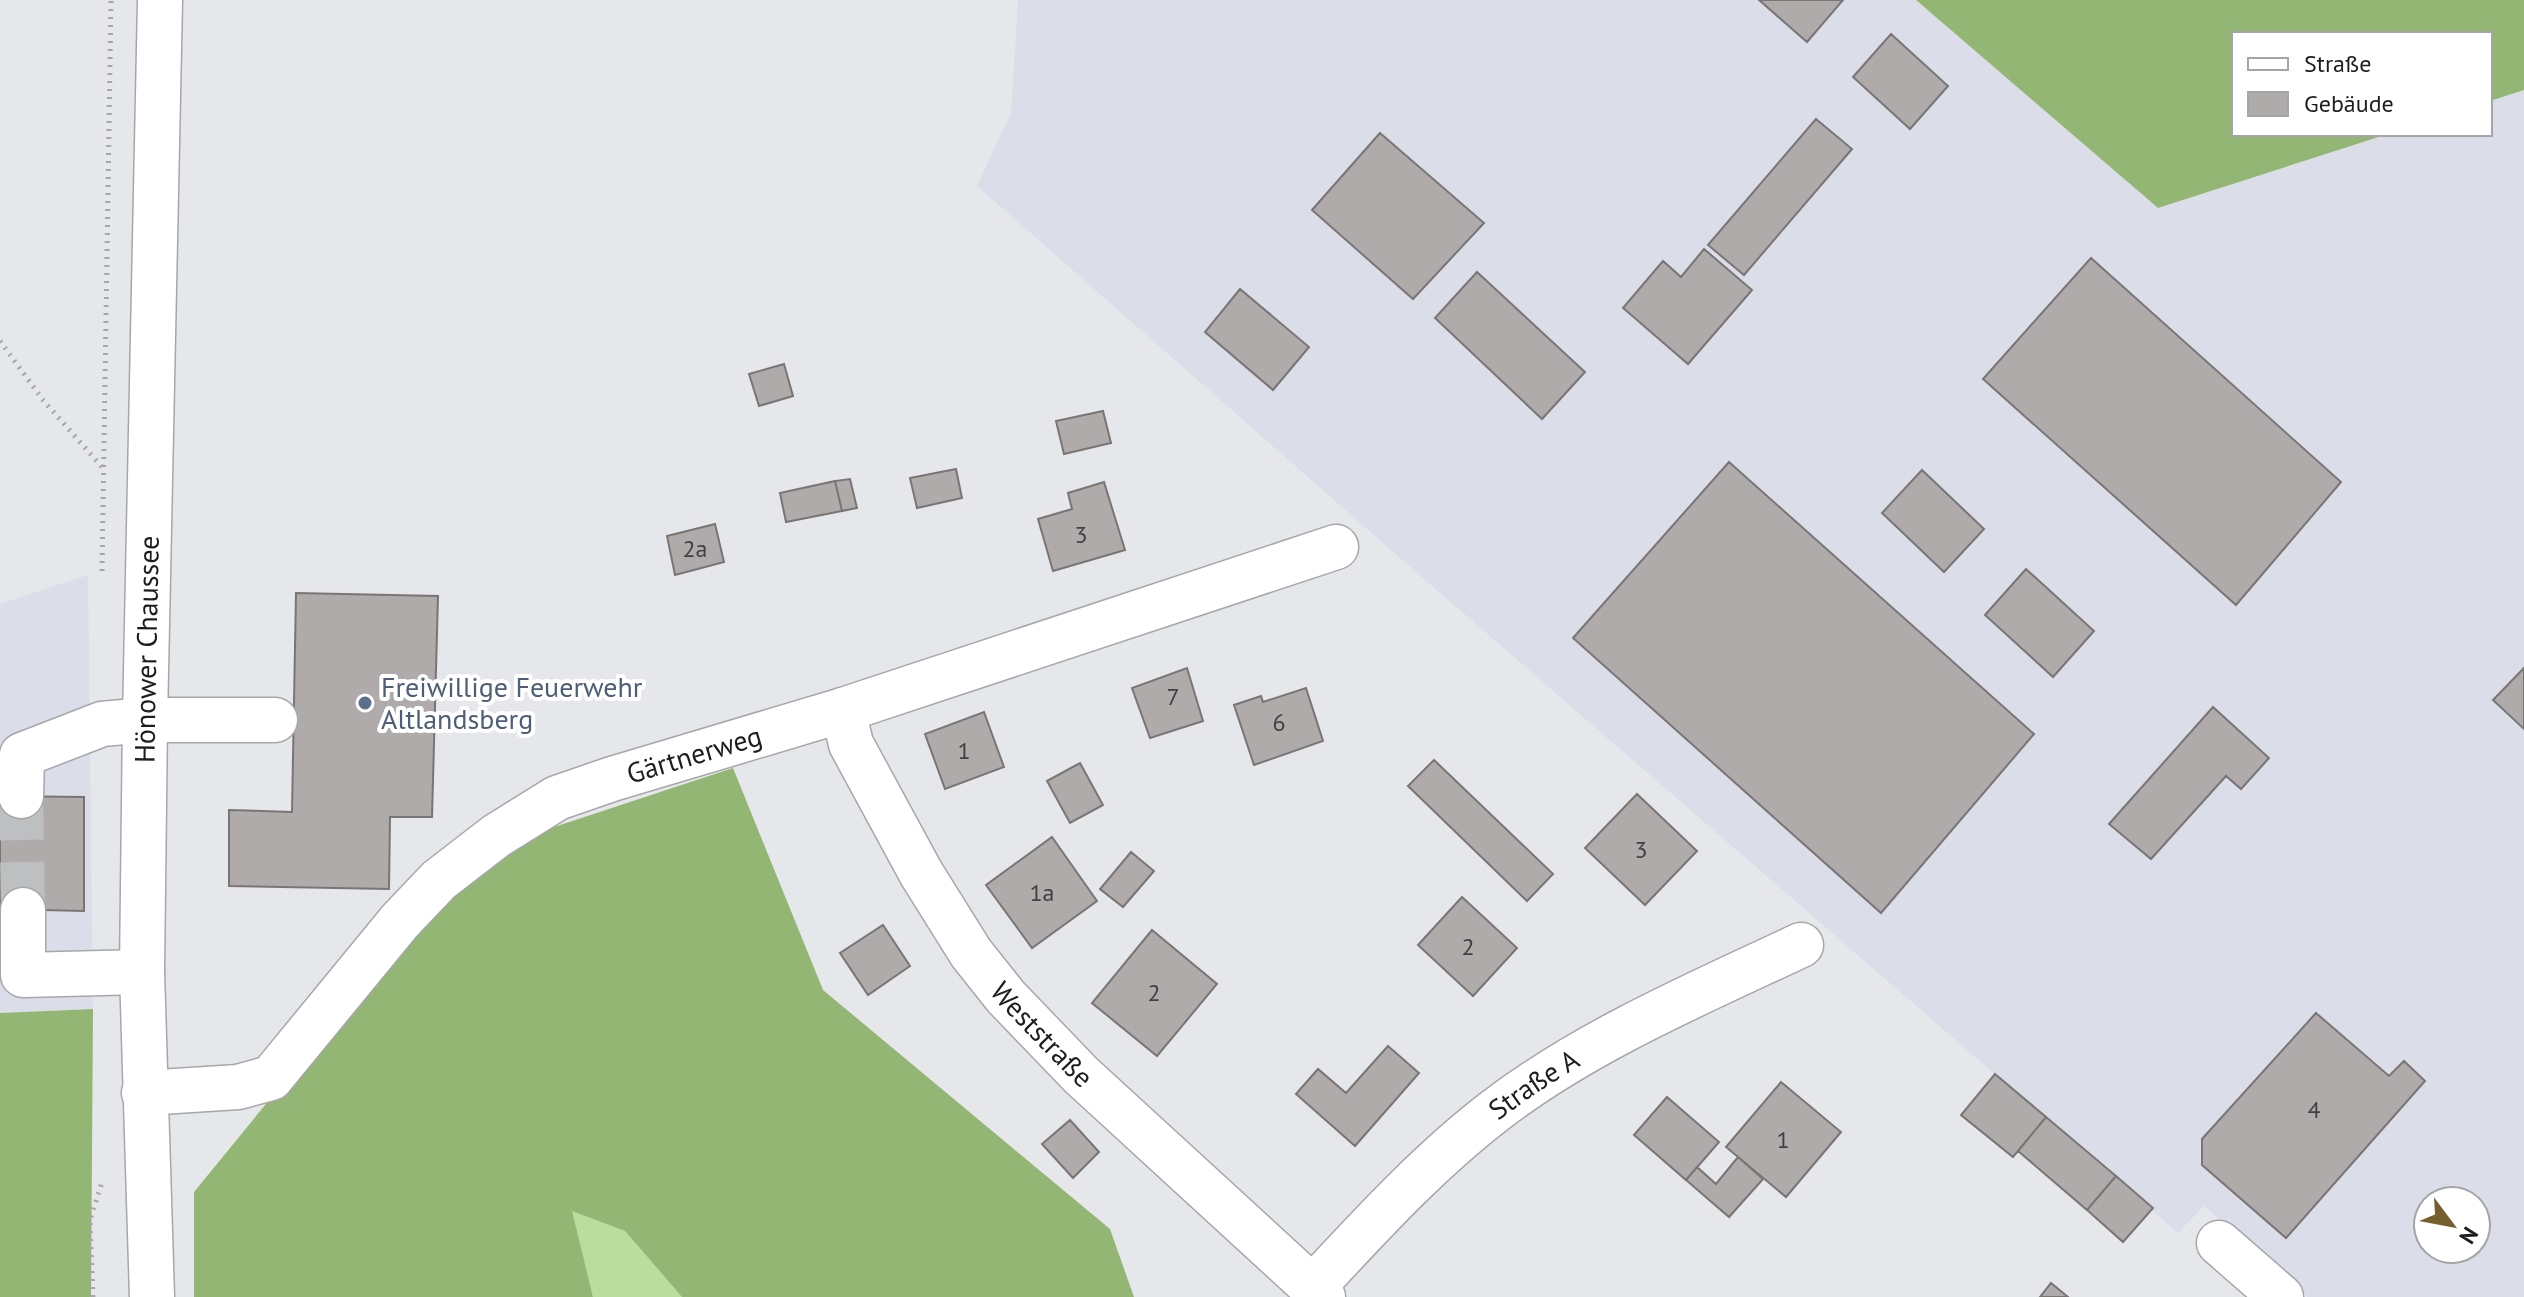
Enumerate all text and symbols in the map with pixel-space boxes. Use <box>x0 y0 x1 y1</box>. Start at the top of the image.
legend <box>2232 32 2492 136</box>
text: Straße <box>2304 48 2371 79</box>
text: Gebäude <box>2304 88 2394 119</box>
house number: 3 <box>1074 519 1088 550</box>
house number: 2a <box>683 533 707 564</box>
street label: Hönower Chaussee <box>125 535 167 763</box>
place label: Freiwillige Feuerwehr Altlandsberg <box>381 668 643 737</box>
house number: 7 <box>1166 681 1180 712</box>
marker: Freiwillige Feuerwehr Altlandsberg <box>356 694 374 712</box>
house number: 6 <box>1272 707 1286 738</box>
street label: Gärtnerweg <box>622 716 766 792</box>
house number: 1 <box>957 735 971 766</box>
house number: 3 <box>1634 834 1648 865</box>
house number: 1a <box>1030 877 1054 908</box>
house number: 2 <box>1461 931 1475 962</box>
street label: Weststraße <box>983 974 1101 1095</box>
house number: 2 <box>1147 977 1161 1008</box>
street label: Straße A <box>1480 1040 1586 1127</box>
house number: 4 <box>2307 1094 2321 1125</box>
house number: 1 <box>1776 1124 1790 1155</box>
north arrow <box>2412 1185 2492 1265</box>
text: N <box>2453 1222 2485 1249</box>

